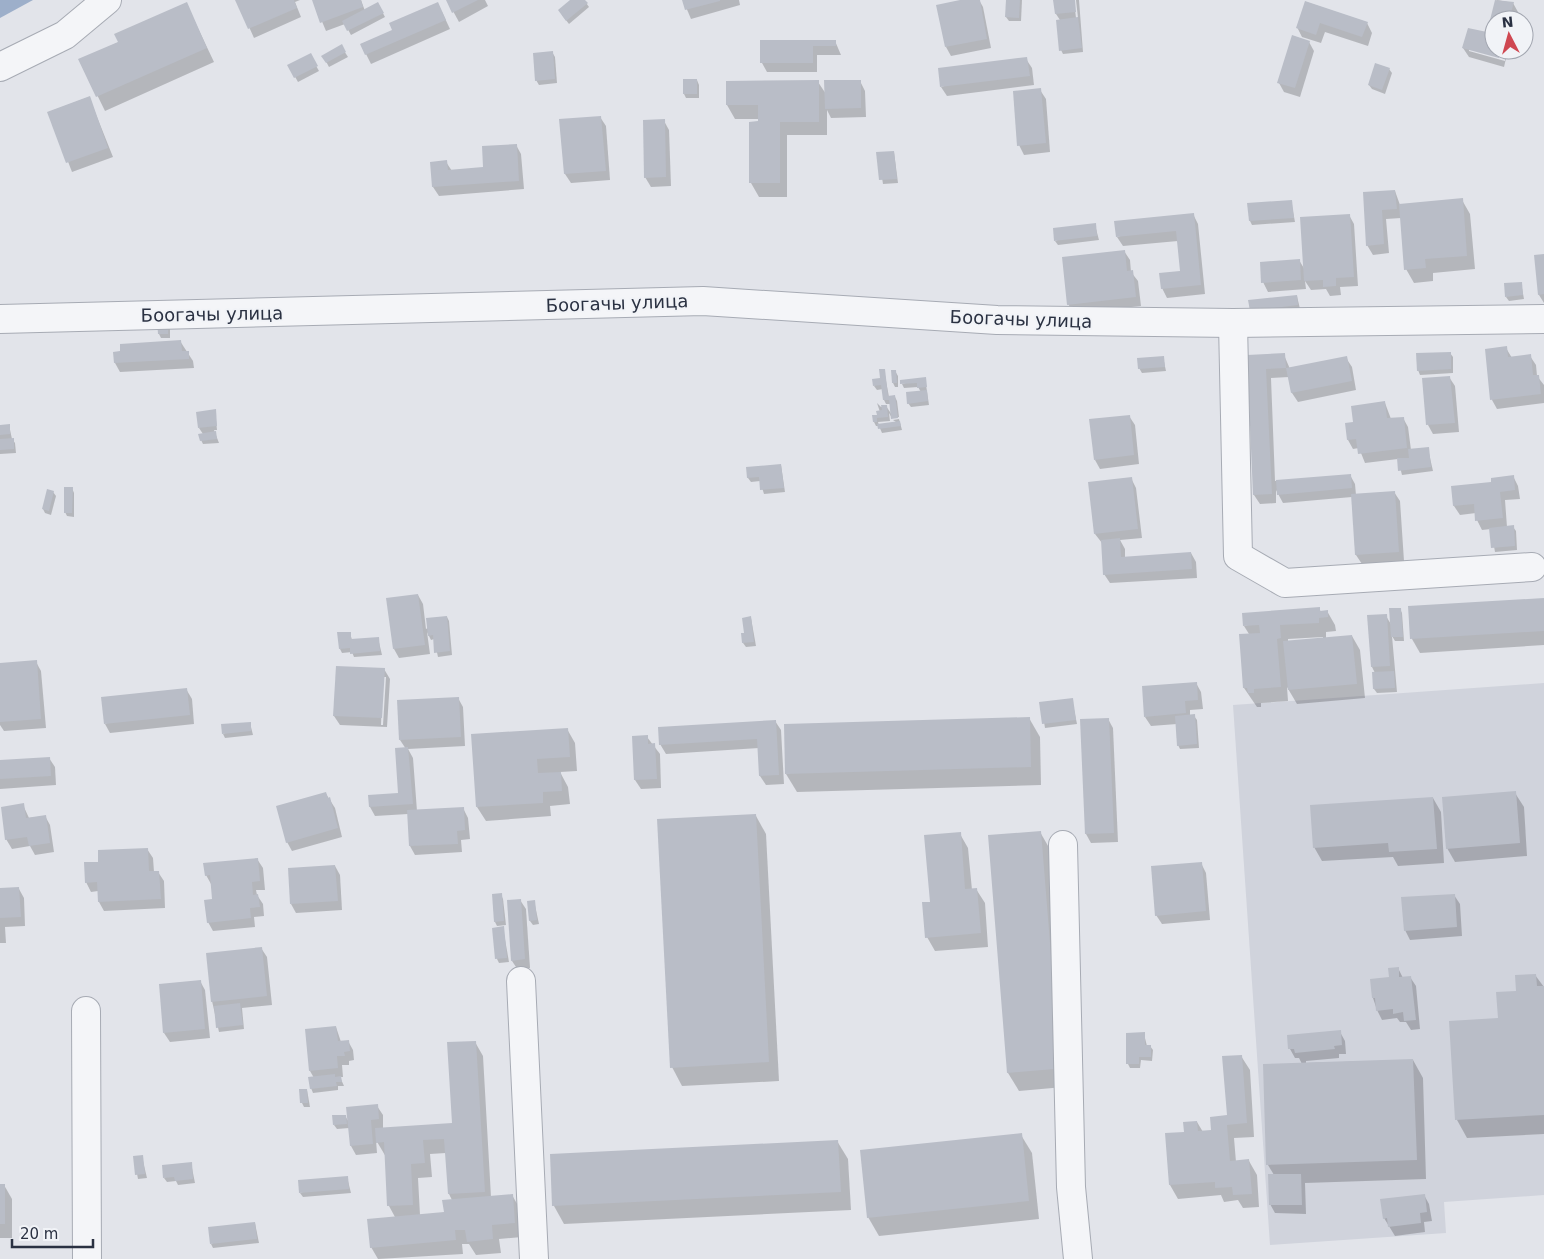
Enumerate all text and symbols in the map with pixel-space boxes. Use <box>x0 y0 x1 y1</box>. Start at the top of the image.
north arrow <box>1484 10 1534 60</box>
text: N <box>1501 14 1514 31</box>
street label: Боогачы улица <box>545 290 689 316</box>
street label: Боогачы улица <box>141 302 283 326</box>
street label: Боогачы улица <box>949 306 1093 332</box>
scale bar <box>12 1216 94 1248</box>
text: 20 m <box>20 1225 58 1243</box>

